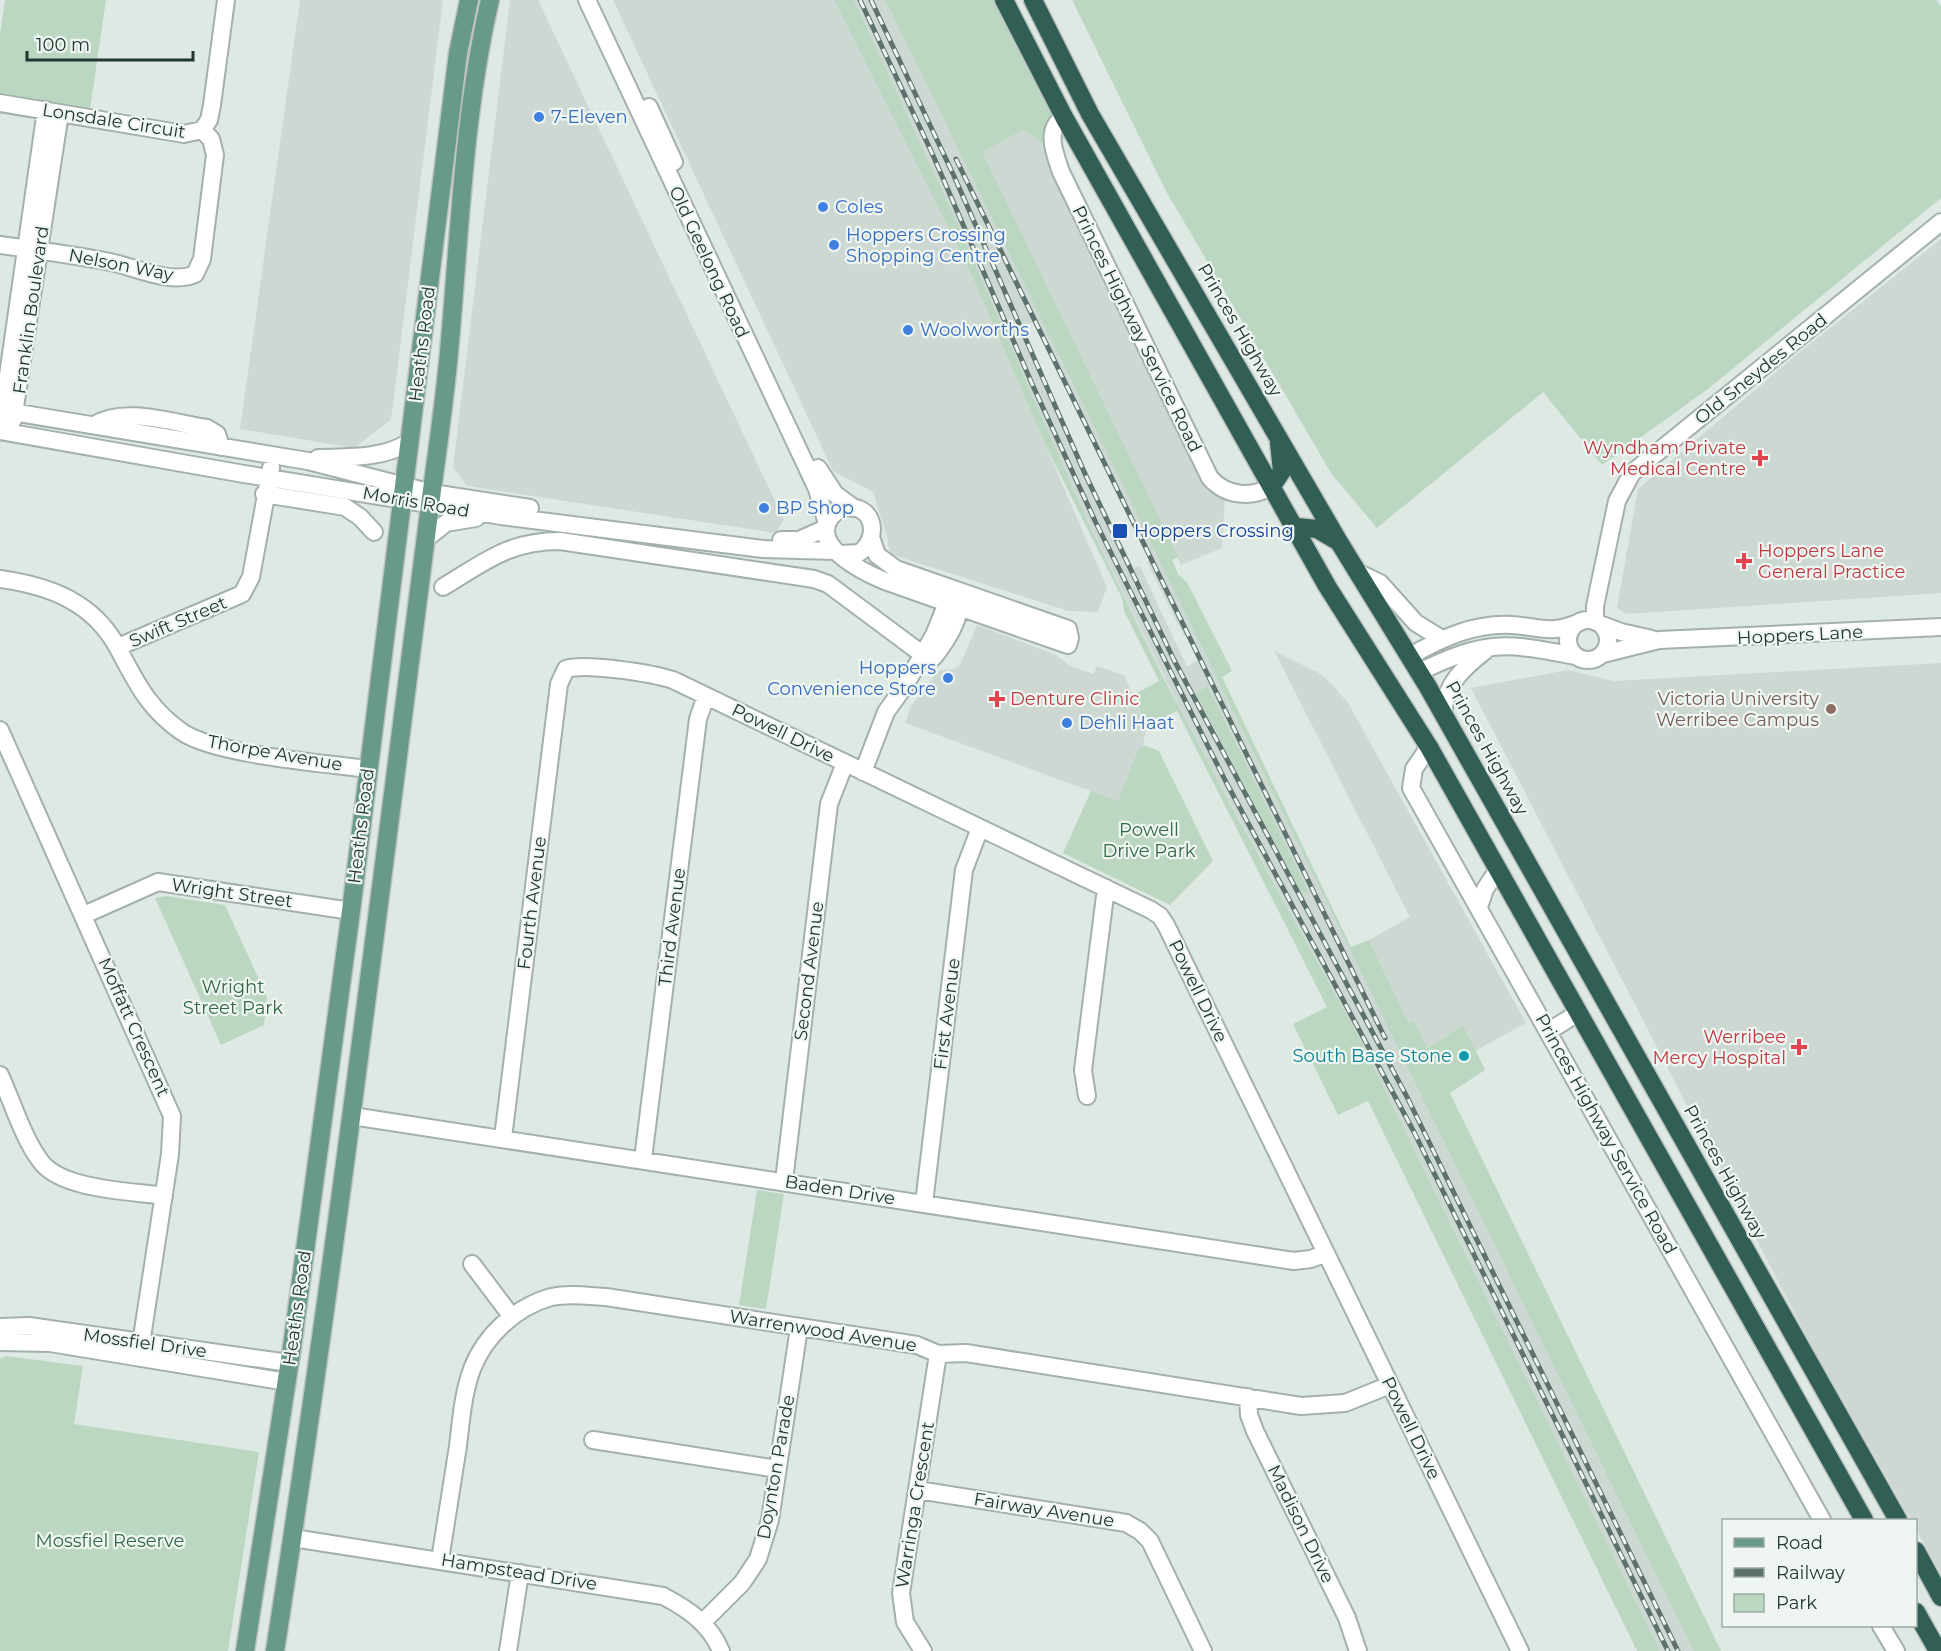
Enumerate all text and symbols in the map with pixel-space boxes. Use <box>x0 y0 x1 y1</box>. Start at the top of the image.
scale bar <box>27 24 194 62</box>
text: 100 m <box>36 34 90 56</box>
street label: Lonsdale Circuit <box>41 99 187 143</box>
place label: 7-Eleven <box>551 106 628 128</box>
marker: 7-Eleven <box>532 110 546 124</box>
street label: Old Geelong Road <box>664 183 754 341</box>
place label: Coles <box>835 196 883 218</box>
marker: Coles <box>816 200 830 214</box>
street label: Princes Highway Service Road <box>1068 202 1206 456</box>
place label: Hoppers Crossing Shopping Centre <box>846 224 1006 267</box>
street label: Franklin Boulevard <box>8 225 54 395</box>
marker: Hoppers Crossing Shopping Centre <box>827 238 841 252</box>
street label: Nelson Way <box>67 244 176 286</box>
street label: Princes Highway <box>1193 259 1287 401</box>
street label: Heaths Road <box>404 285 440 403</box>
street label: Old Sneydes Road <box>1690 309 1832 429</box>
place label: Woolworths <box>920 319 1029 341</box>
marker: Woolworths <box>901 323 915 337</box>
place label: Wyndham Private Medical Centre <box>1583 437 1746 480</box>
marker: Wyndham Private Medical Centre <box>1751 449 1769 467</box>
street label: Morris Road <box>361 482 471 522</box>
place label: BP Shop <box>776 497 854 519</box>
marker: BP Shop <box>757 501 771 515</box>
place label: Hoppers Crossing <box>1134 520 1294 542</box>
marker: Hoppers Crossing <box>1111 522 1129 540</box>
place label: Hoppers Lane General Practice <box>1758 540 1905 583</box>
marker: Hoppers Lane General Practice <box>1735 552 1753 570</box>
street label: Swift Street <box>126 592 230 652</box>
street label: Hoppers Lane <box>1736 621 1864 649</box>
place label: Hoppers Convenience Store <box>767 657 936 700</box>
marker: Hoppers Convenience Store <box>941 671 955 685</box>
street label: Princes Highway <box>1441 677 1533 819</box>
place label: Denture Clinic <box>1010 688 1139 710</box>
place label: Victoria University Werribee Campus <box>1656 688 1819 731</box>
marker: Denture Clinic <box>988 690 1006 708</box>
street label: Powell Drive <box>728 699 838 767</box>
marker: Victoria University Werribee Campus <box>1824 702 1838 716</box>
place label: Dehli Haat <box>1079 712 1175 734</box>
marker: Dehli Haat <box>1060 716 1074 730</box>
street label: Thorpe Avenue <box>206 730 344 776</box>
street label: Heaths Road <box>343 767 379 885</box>
park label: Powell Drive Park <box>1103 819 1196 862</box>
street label: Fourth Avenue <box>513 835 551 971</box>
street label: Third Avenue <box>654 866 690 987</box>
street label: Wright Street <box>170 874 294 912</box>
street label: Second Avenue <box>790 900 828 1042</box>
street label: Powell Drive <box>1164 936 1232 1046</box>
street label: Moffatt Crescent <box>93 954 175 1100</box>
street label: First Avenue <box>929 957 965 1071</box>
park label: Wright Street Park <box>183 976 283 1019</box>
street label: Princes Highway Service Road <box>1531 1010 1681 1258</box>
place label: Werribee Mercy Hospital <box>1652 1026 1786 1069</box>
marker: Werribee Mercy Hospital <box>1790 1038 1808 1056</box>
place label: South Base Stone <box>1292 1045 1452 1067</box>
marker: South Base Stone <box>1457 1049 1471 1063</box>
street label: Princes Highway <box>1679 1101 1771 1243</box>
street label: Baden Drive <box>783 1170 897 1210</box>
street label: Heaths Road <box>278 1249 316 1367</box>
street label: Warrenwood Avenue <box>728 1305 918 1357</box>
street label: Mossfiel Drive <box>82 1323 208 1363</box>
street label: Powell Drive <box>1377 1373 1445 1483</box>
street label: Doynton Parade <box>752 1393 800 1541</box>
street label: Warringa Crescent <box>891 1420 939 1590</box>
street label: Madison Drive <box>1263 1461 1339 1587</box>
street label: Fairway Avenue <box>972 1488 1116 1532</box>
legend <box>1722 1519 1917 1627</box>
park label: Mossfiel Reserve <box>36 1530 185 1552</box>
text: Road <box>1776 1532 1823 1554</box>
street label: Hampstead Drive <box>439 1549 599 1595</box>
text: Railway <box>1776 1562 1845 1584</box>
text: Park <box>1776 1592 1817 1614</box>

